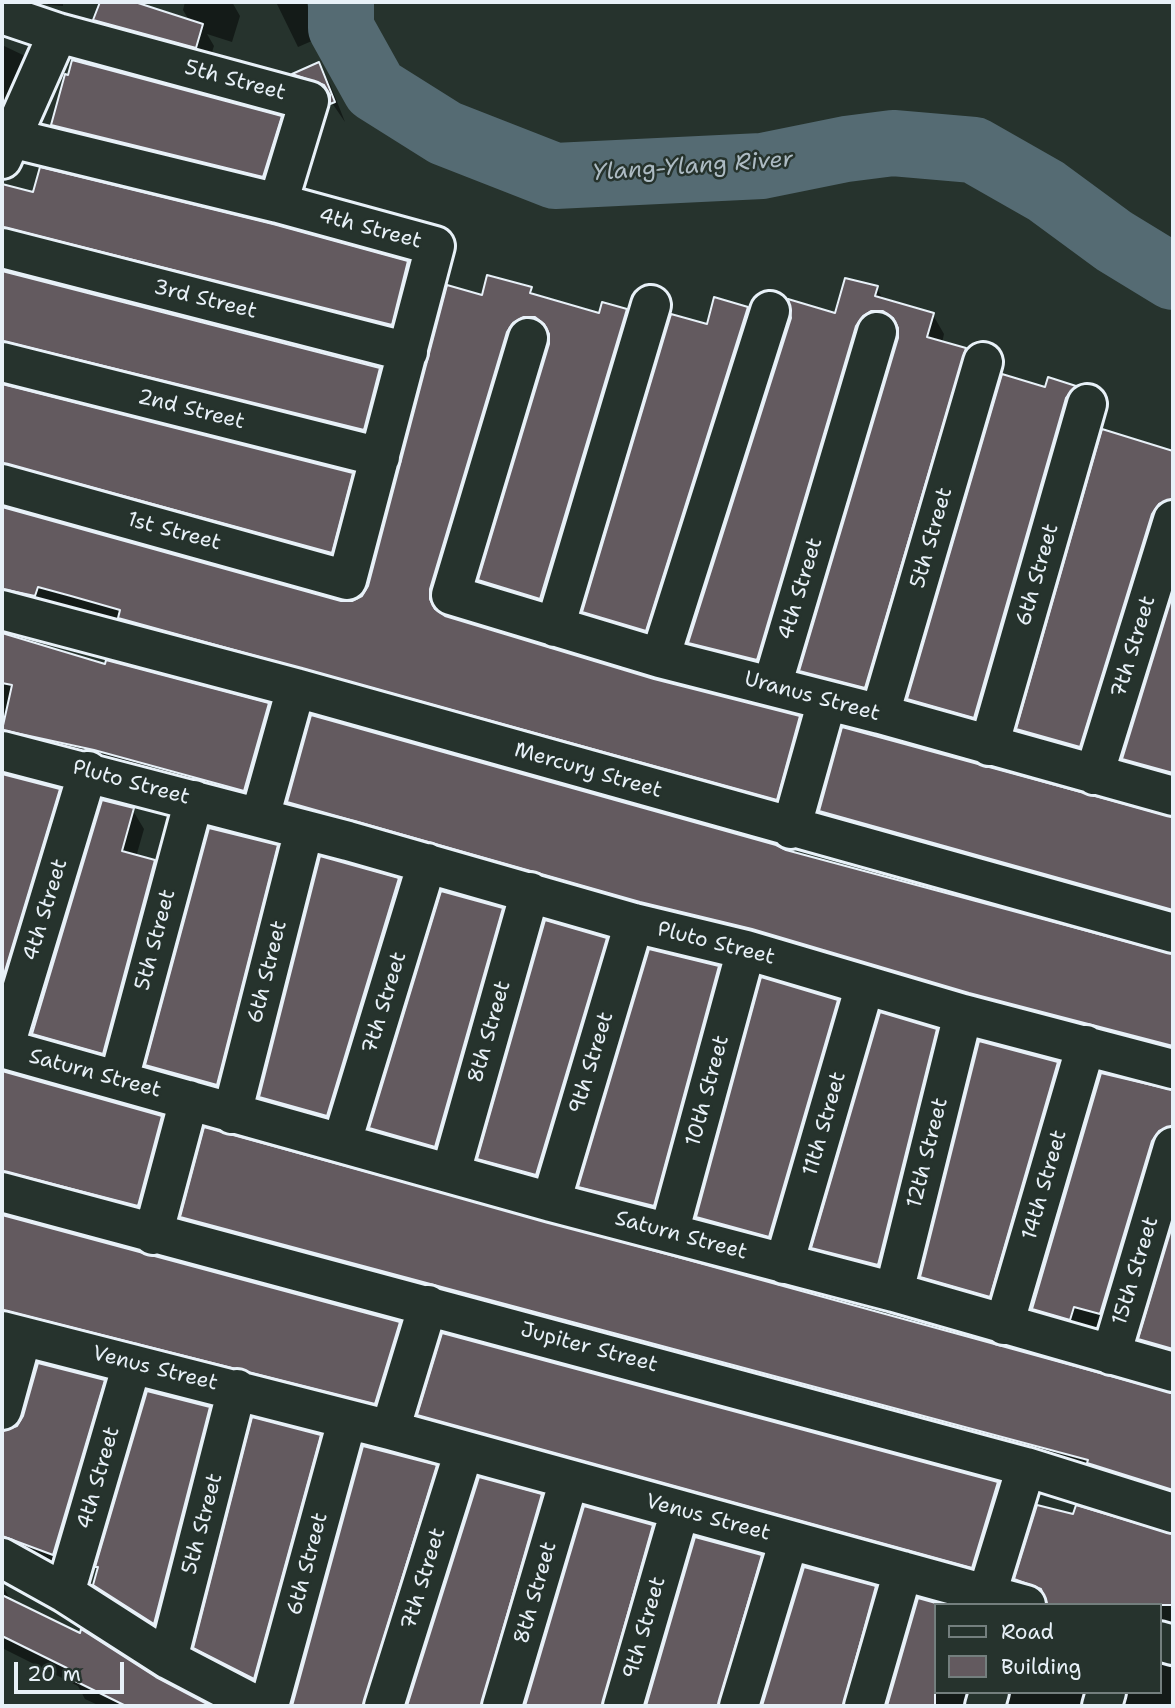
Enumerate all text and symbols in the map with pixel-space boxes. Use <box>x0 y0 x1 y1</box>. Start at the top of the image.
street label: 5th Street <box>182 55 288 107</box>
water label: Ylang-Ylang River <box>592 146 794 188</box>
street label: 4th Street <box>316 203 424 255</box>
street label: 3rd Street <box>151 275 259 325</box>
street label: 2nd Street <box>135 385 247 435</box>
street label: 5th Street <box>906 485 958 591</box>
street label: 1st Street <box>124 507 224 557</box>
street label: 6th Street <box>1011 521 1065 629</box>
street label: 4th Street <box>774 535 828 643</box>
street label: 7th Street <box>1107 593 1161 701</box>
street label: Uranus Street <box>741 667 883 727</box>
street label: Mercury Street <box>511 738 665 804</box>
street label: Pluto Street <box>70 755 192 811</box>
street label: 4th Street <box>19 856 73 964</box>
street label: 5th Street <box>130 887 182 993</box>
street label: Pluto Street <box>655 917 777 971</box>
street label: 6th Street <box>243 918 293 1026</box>
street label: 7th Street <box>358 949 412 1057</box>
street label: 8th Street <box>463 978 517 1086</box>
street label: 9th Street <box>565 1009 619 1117</box>
street label: 10th Street <box>681 1033 735 1149</box>
street label: Saturn Street <box>26 1044 164 1104</box>
street label: 11th Street <box>798 1069 852 1179</box>
street label: 12th Street <box>902 1095 954 1211</box>
street label: 14th Street <box>1017 1127 1073 1243</box>
street label: Saturn Street <box>612 1206 750 1266</box>
street label: 15th Street <box>1108 1214 1164 1328</box>
street label: Jupiter Street <box>518 1318 660 1378</box>
street label: Venus Street <box>90 1341 220 1397</box>
street label: 4th Street <box>72 1424 126 1532</box>
street label: 5th Street <box>177 1471 229 1577</box>
street label: Venus Street <box>643 1489 773 1547</box>
street label: 6th Street <box>282 1510 334 1618</box>
street label: 7th Street <box>397 1525 451 1633</box>
street label: 8th Street <box>509 1539 563 1647</box>
street label: 9th Street <box>618 1574 672 1682</box>
legend <box>934 1603 1161 1694</box>
text: Road <box>1001 1618 1054 1646</box>
scale bar <box>18 1648 128 1692</box>
text: Building <box>1001 1653 1081 1681</box>
text: 20 m <box>27 1660 81 1688</box>

